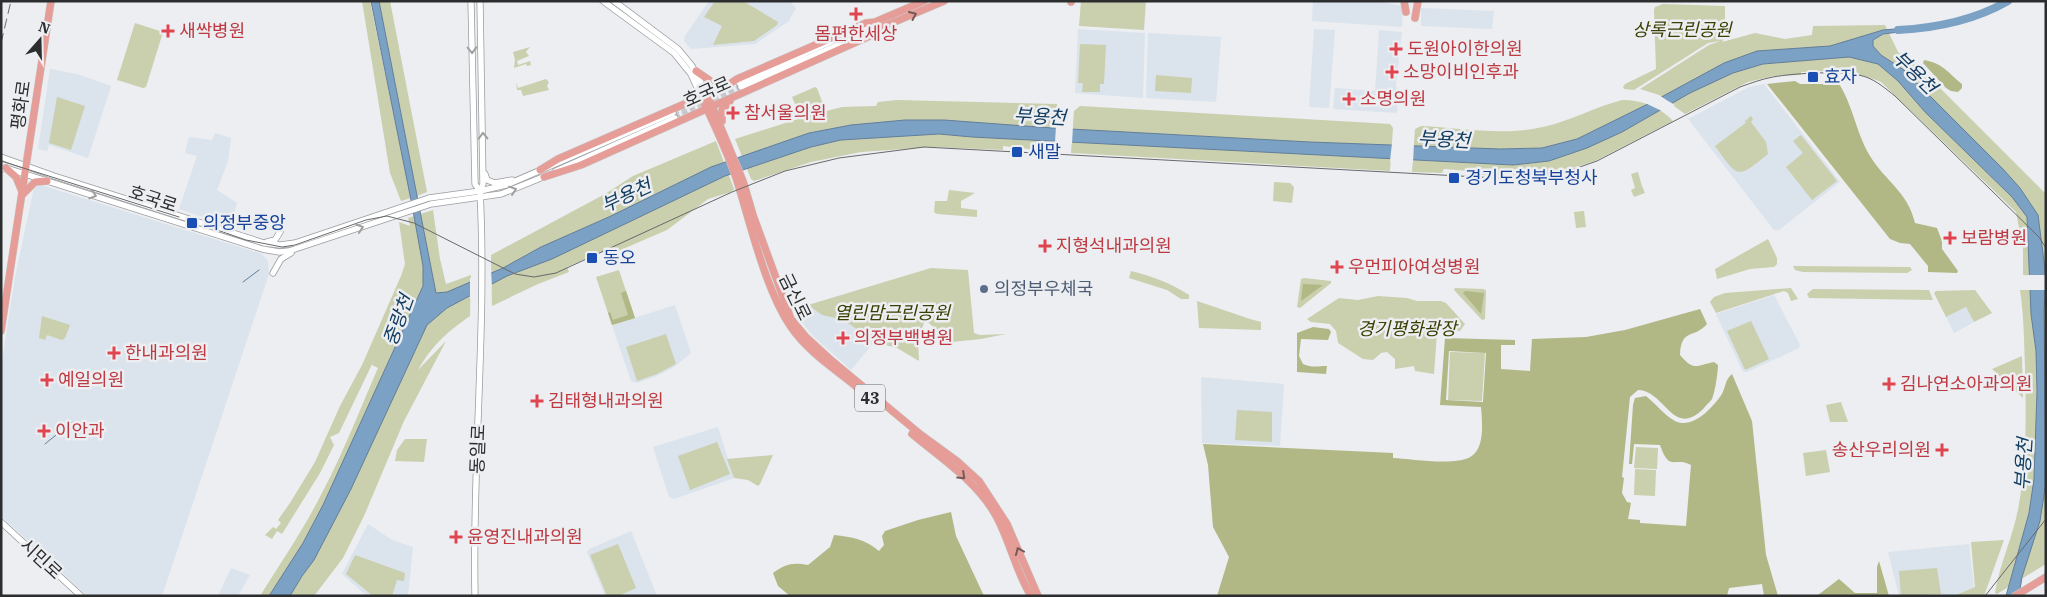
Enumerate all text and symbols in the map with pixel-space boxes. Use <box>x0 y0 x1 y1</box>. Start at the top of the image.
marker: 몸편한세상 <box>849 7 863 21</box>
one-way arrow <box>908 11 917 22</box>
north arrow <box>15 15 65 65</box>
text: N <box>36 17 53 38</box>
park label: 상록근린공원 <box>1632 18 1733 41</box>
place label: 새싹병원 <box>179 19 245 42</box>
place label: 몸편한세상 <box>815 22 897 45</box>
marker: 새싹병원 <box>161 24 175 38</box>
place label: 도원아이한의원 <box>1407 37 1523 60</box>
marker: 도원아이한의원 <box>1389 42 1403 56</box>
water label: 부용천 <box>1888 45 1943 100</box>
one-way arrow <box>467 46 477 54</box>
place label: 소망이비인후과 <box>1403 60 1519 83</box>
marker: 소망이비인후과 <box>1385 65 1399 79</box>
place label: 효자 <box>1824 65 1858 88</box>
marker: 효자 <box>1806 70 1820 84</box>
street label: 호국로 <box>679 71 734 112</box>
street label: 평화로 <box>6 79 35 131</box>
place label: 소명의원 <box>1360 87 1426 110</box>
marker: 소명의원 <box>1342 92 1356 106</box>
place label: 참서울의원 <box>744 101 827 124</box>
water label: 부용천 <box>1013 103 1068 129</box>
marker: 참서울의원 <box>726 106 740 120</box>
water label: 부용천 <box>1417 126 1472 152</box>
one-way arrow <box>477 131 488 139</box>
place label: 새말 <box>1028 140 1061 163</box>
marker: 새말 <box>1010 145 1024 159</box>
place label: 경기도청북부청사 <box>1465 166 1598 189</box>
marker: 경기도청북부청사 <box>1447 171 1461 185</box>
water label: 부용천 <box>597 172 656 217</box>
street label: 호국로 <box>126 180 180 217</box>
one-way arrow <box>508 185 517 195</box>
one-way arrow <box>89 190 97 200</box>
place label: 의정부중앙 <box>203 211 286 234</box>
marker: 의정부중앙 <box>185 216 199 230</box>
one-way arrow <box>355 223 364 233</box>
place label: 보람병원 <box>1961 226 2027 249</box>
marker: 보람병원 <box>1943 231 1957 245</box>
place label: 지형석내과의원 <box>1056 234 1172 257</box>
marker: 지형석내과의원 <box>1038 239 1052 253</box>
place label: 동오 <box>603 246 636 269</box>
marker: 동오 <box>585 251 599 265</box>
place label: 우먼피아여성병원 <box>1348 255 1480 278</box>
marker: 우먼피아여성병원 <box>1330 260 1344 274</box>
street label: 금신로 <box>774 269 817 324</box>
place label: 의정부우체국 <box>994 277 1093 300</box>
marker: 의정부우체국 <box>978 283 990 295</box>
water label: 중랑천 <box>378 290 419 349</box>
park label: 열린맘근린공원 <box>834 301 951 324</box>
park label: 경기평화광장 <box>1357 317 1459 340</box>
place label: 의정부백병원 <box>854 326 953 349</box>
marker: 의정부백병원 <box>836 331 850 345</box>
place label: 한내과의원 <box>125 341 208 364</box>
marker: 한내과의원 <box>107 346 121 360</box>
place label: 예일의원 <box>58 368 124 391</box>
place label: 김나연소아과의원 <box>1900 372 2032 395</box>
marker: 예일의원 <box>40 373 54 387</box>
marker: 김나연소아과의원 <box>1882 377 1896 391</box>
road number: 43 <box>855 384 885 412</box>
place label: 김태형내과의원 <box>548 389 664 412</box>
marker: 김태형내과의원 <box>530 394 544 408</box>
place label: 이안과 <box>55 419 105 442</box>
marker: 이안과 <box>37 424 51 438</box>
street label: 동일로 <box>465 424 490 474</box>
water label: 부용천 <box>2009 435 2037 491</box>
place label: 송산우리의원 <box>1832 438 1931 461</box>
marker: 송산우리의원 <box>1935 443 1949 457</box>
one-way arrow <box>956 470 965 479</box>
place label: 윤영진내과의원 <box>467 525 583 548</box>
marker: 윤영진내과의원 <box>449 530 463 544</box>
street label: 시민로 <box>15 533 67 584</box>
one-way arrow <box>1014 547 1025 556</box>

